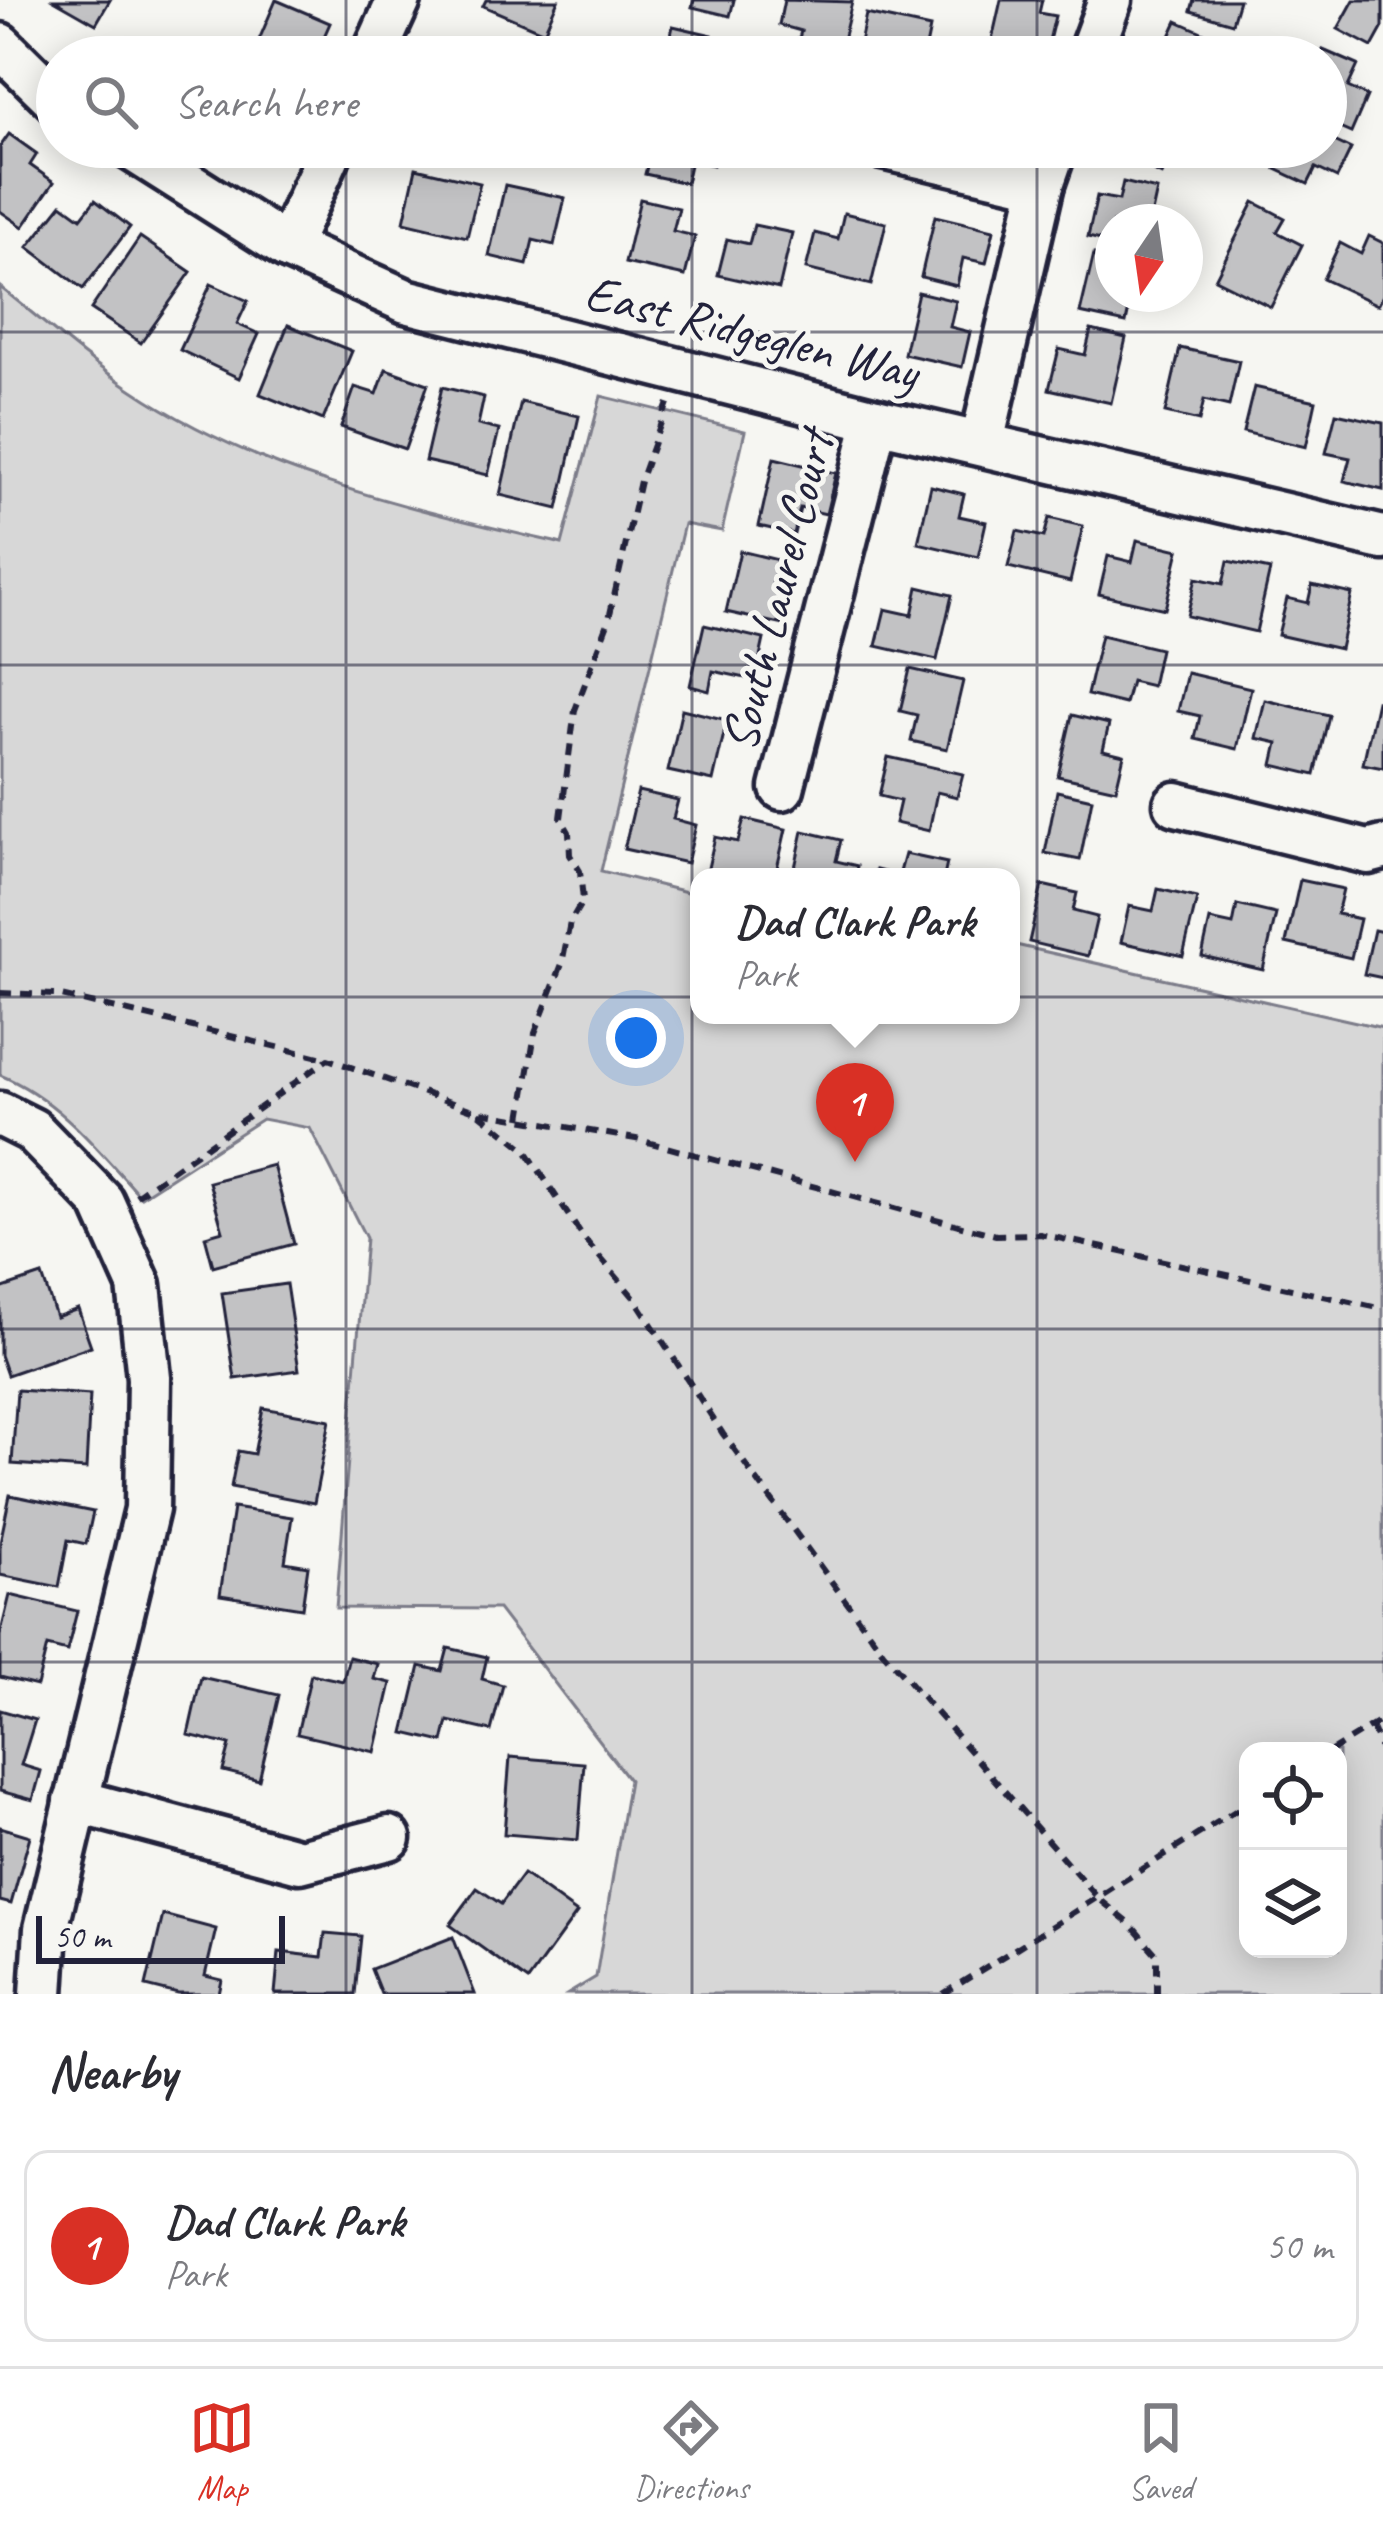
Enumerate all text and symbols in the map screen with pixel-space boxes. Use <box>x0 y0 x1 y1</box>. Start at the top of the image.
search box <box>36 36 1347 168</box>
icon: search <box>78 69 144 135</box>
text: Search here <box>174 74 357 131</box>
north arrow <box>1095 204 1203 312</box>
street label: East Ridgeglen Way <box>579 260 929 405</box>
street label: South Laurel Court <box>706 419 849 757</box>
popup <box>690 868 1020 1024</box>
text: Dad Clark Park <box>735 893 975 950</box>
text: Park <box>735 950 797 999</box>
your location <box>606 1008 666 1068</box>
pin: 1 <box>816 1063 894 1162</box>
map controls <box>1239 1742 1347 1958</box>
button: locate <box>1239 1742 1347 1850</box>
button: layers <box>1239 1850 1347 1958</box>
scale bar <box>36 1910 285 1963</box>
text: 50 m <box>54 1916 110 1958</box>
text: Nearby <box>48 2040 176 2104</box>
text: Dad Clark Park <box>165 2193 404 2250</box>
text: 1 <box>81 2222 99 2271</box>
text: 50 m <box>1266 2222 1332 2271</box>
text: Park <box>165 2250 227 2299</box>
tab: Map <box>189 2395 255 2509</box>
tab: Directions <box>634 2395 749 2509</box>
tab: Saved <box>1128 2395 1194 2509</box>

